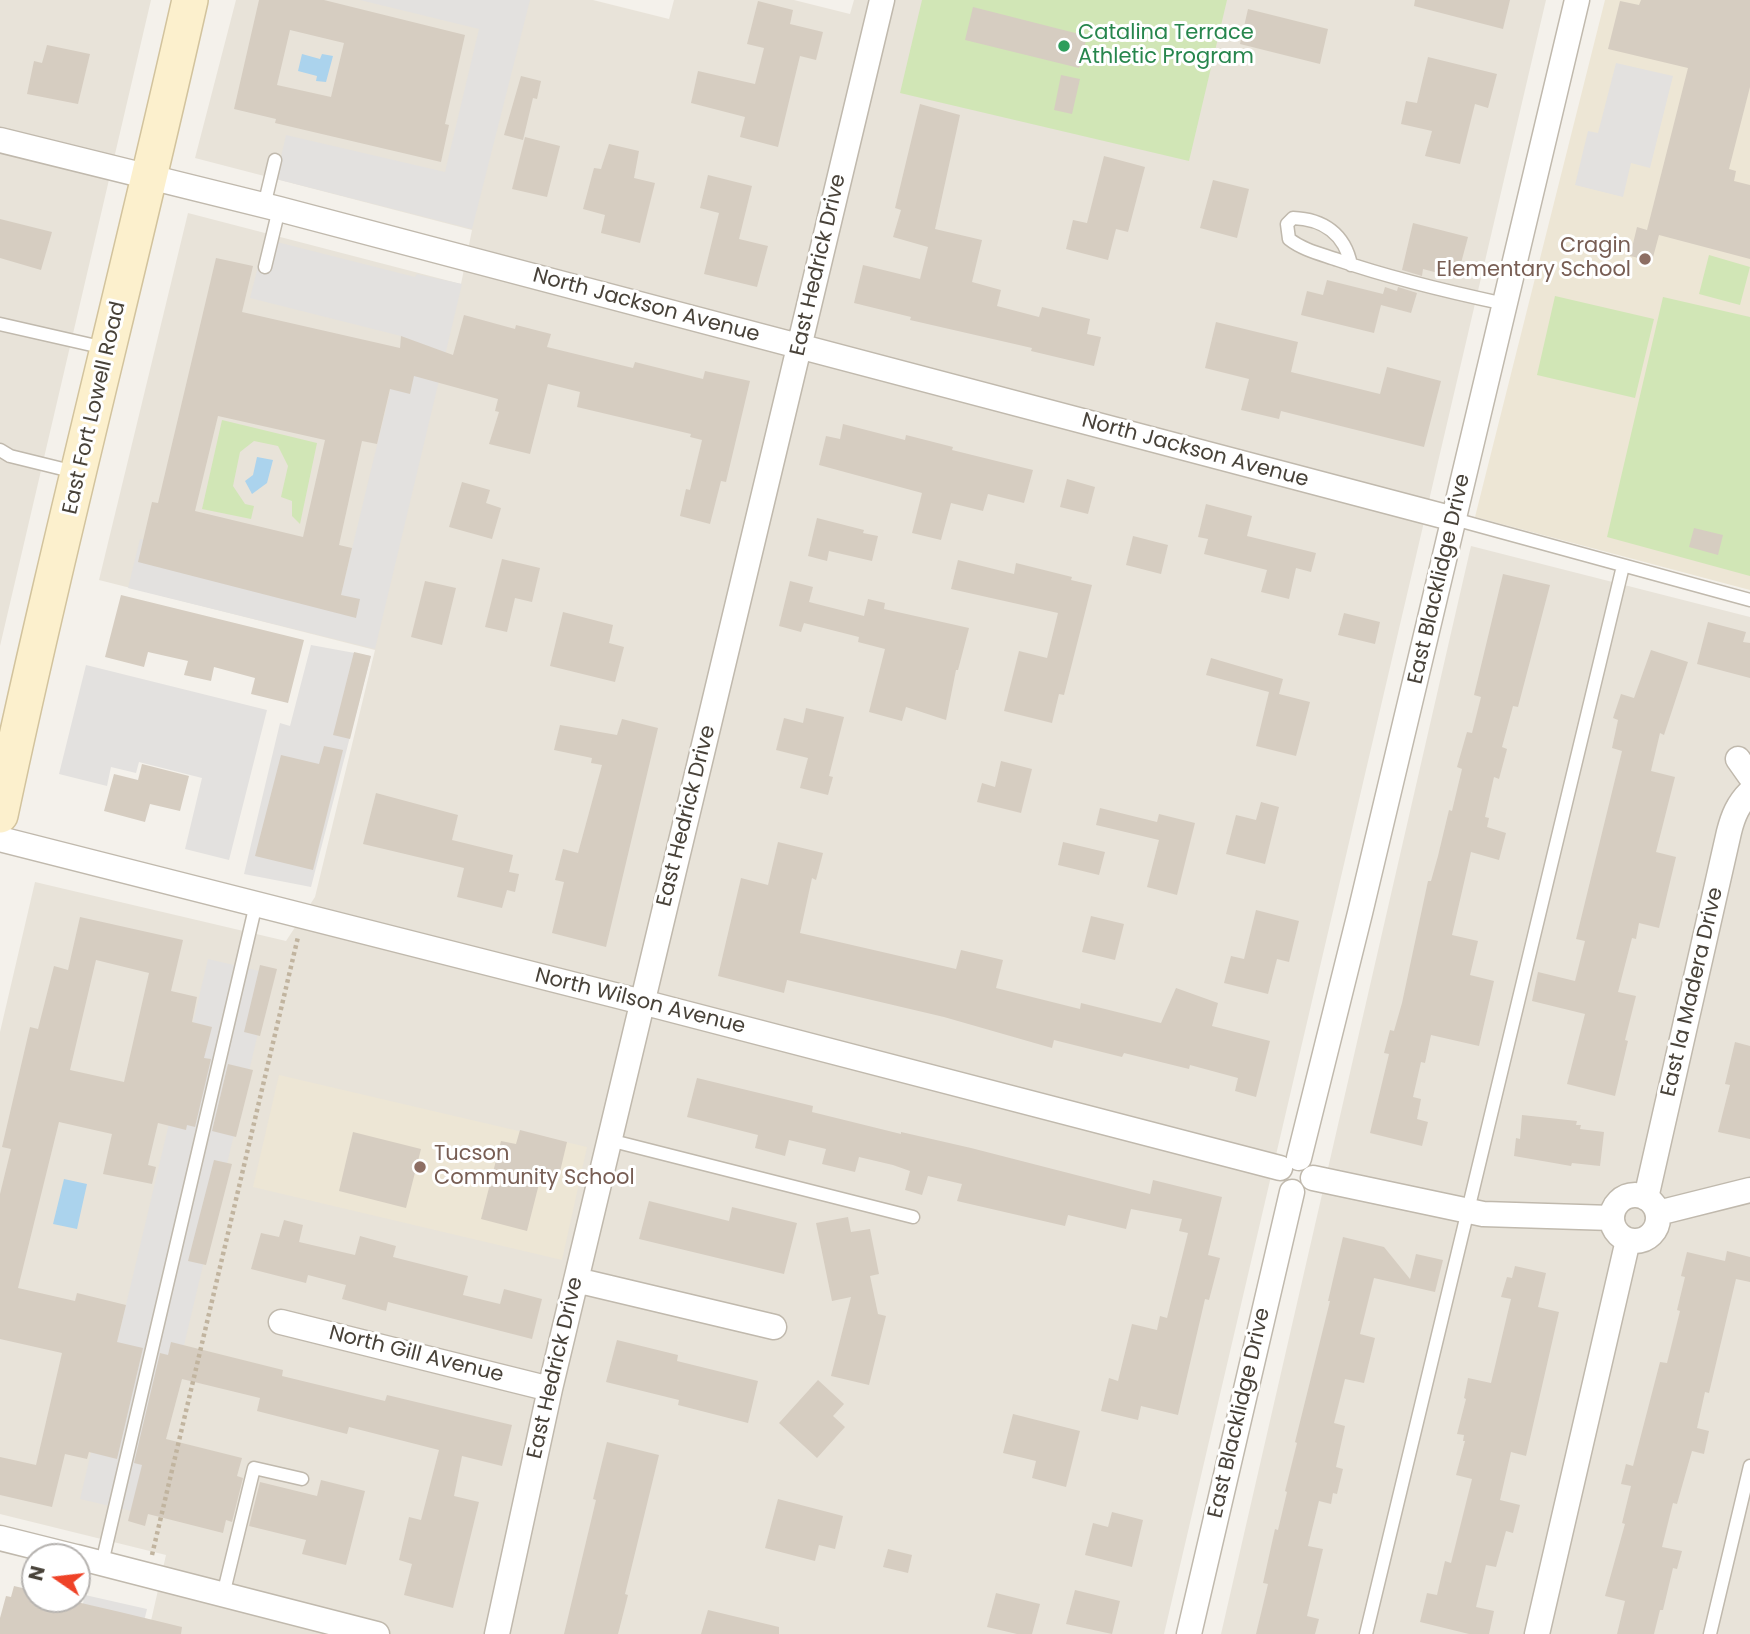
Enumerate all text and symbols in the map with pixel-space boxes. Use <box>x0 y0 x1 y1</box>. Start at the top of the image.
place label: Catalina Terrace Athletic Program <box>1078 21 1254 71</box>
marker: Catalina Terrace Athletic Program <box>1056 38 1072 54</box>
street label: East Hedrick Drive <box>786 172 852 358</box>
place label: Cragin Elementary School <box>1436 234 1631 284</box>
marker: Cragin Elementary School <box>1637 251 1653 267</box>
street label: North Jackson Avenue <box>530 264 762 348</box>
street label: East Fort Lowell Road <box>58 299 132 517</box>
street label: North Jackson Avenue <box>1079 409 1311 493</box>
street label: East Blacklidge Drive <box>1404 471 1476 687</box>
street label: East Hedrick Drive <box>652 723 722 909</box>
street label: East la Madera Drive <box>1657 885 1729 1099</box>
street label: North Wilson Avenue <box>532 964 748 1040</box>
place label: Tucson Community School <box>434 1142 635 1192</box>
marker: Tucson Community School <box>412 1159 428 1175</box>
street label: East Hedrick Drive <box>523 1275 589 1461</box>
street label: East Blacklidge Drive <box>1204 1305 1276 1521</box>
street label: North Gill Avenue <box>326 1321 506 1389</box>
north arrow <box>21 1543 91 1613</box>
text: N <box>22 1563 52 1583</box>

